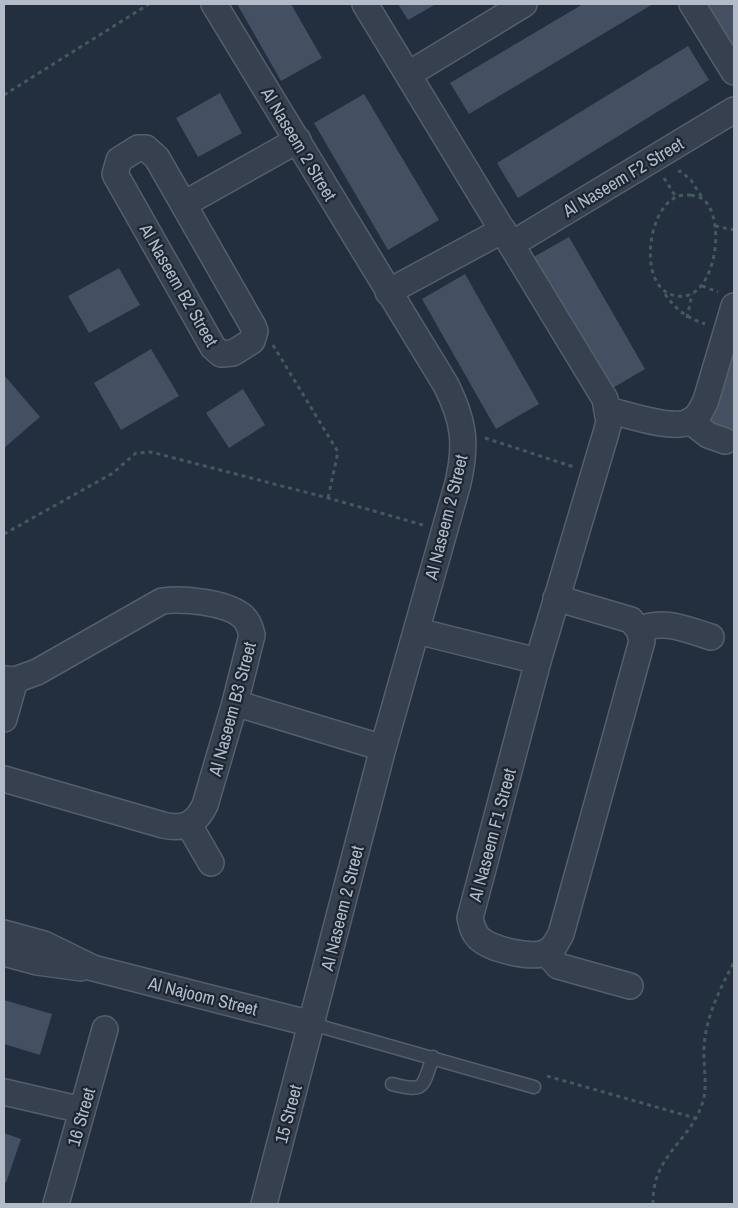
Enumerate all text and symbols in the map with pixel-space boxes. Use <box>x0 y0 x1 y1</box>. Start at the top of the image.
street label: Al Naseem 2 Street <box>255 82 343 205</box>
street label: Al Naseem F2 Street <box>557 131 688 224</box>
street label: Al Naseem B2 Street <box>133 218 224 351</box>
street label: Al Naseem 2 Street <box>418 452 474 583</box>
street label: Al Naseem B3 Street <box>202 639 262 780</box>
street label: Al Naseem F1 Street <box>462 766 522 905</box>
street label: Al Naseem 2 Street <box>314 843 370 974</box>
street label: Al Najoom Street <box>145 970 260 1022</box>
street label: 15 Street <box>268 1082 308 1146</box>
street label: 16 Street <box>61 1085 101 1149</box>

